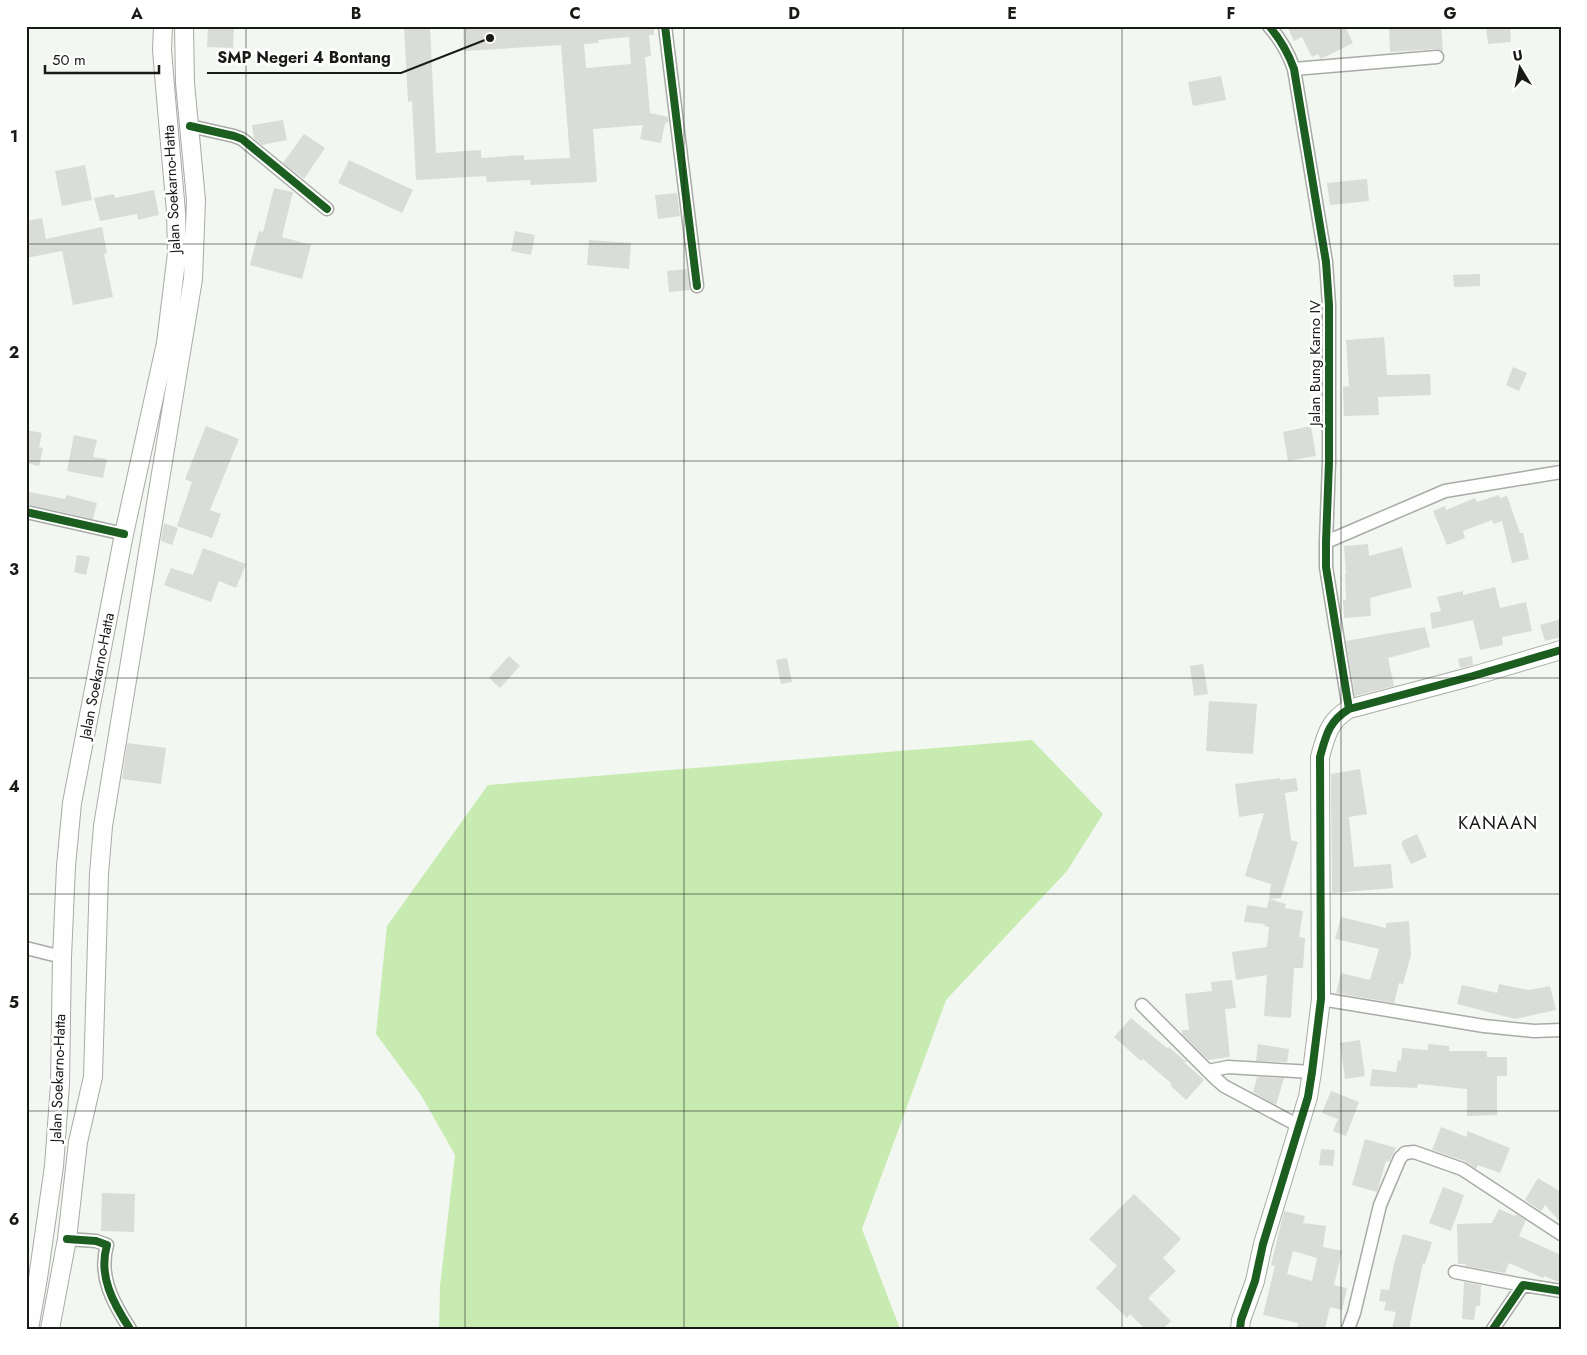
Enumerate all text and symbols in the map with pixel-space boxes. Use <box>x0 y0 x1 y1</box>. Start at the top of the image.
text: A <box>130 2 143 25</box>
text: B <box>351 2 361 25</box>
text: C <box>569 2 581 25</box>
text: D <box>788 2 800 25</box>
text: E <box>1007 2 1017 25</box>
text: F <box>1227 2 1235 25</box>
text: G <box>1443 2 1457 25</box>
scale bar <box>45 42 159 74</box>
callout: SMP Negeri 4 Bontang <box>207 42 401 73</box>
north arrow <box>1494 42 1544 92</box>
text: U <box>1511 44 1524 66</box>
text: SMP Negeri 4 Bontang <box>217 46 391 69</box>
text: 50 m <box>52 49 86 71</box>
street label: Jalan Soekarno-Hatta <box>158 124 186 256</box>
text: 1 <box>10 125 18 148</box>
street label: Jalan Bung Karno IV <box>1304 300 1326 428</box>
text: 2 <box>9 341 19 364</box>
text: 3 <box>9 558 19 581</box>
street label: Jalan Soekarno-Hatta <box>74 611 120 743</box>
text: 4 <box>8 775 20 798</box>
district label: KANAAN <box>1458 810 1538 836</box>
text: 5 <box>9 991 19 1014</box>
street label: Jalan Soekarno-Hatta <box>45 1013 71 1145</box>
text: 6 <box>9 1208 19 1231</box>

